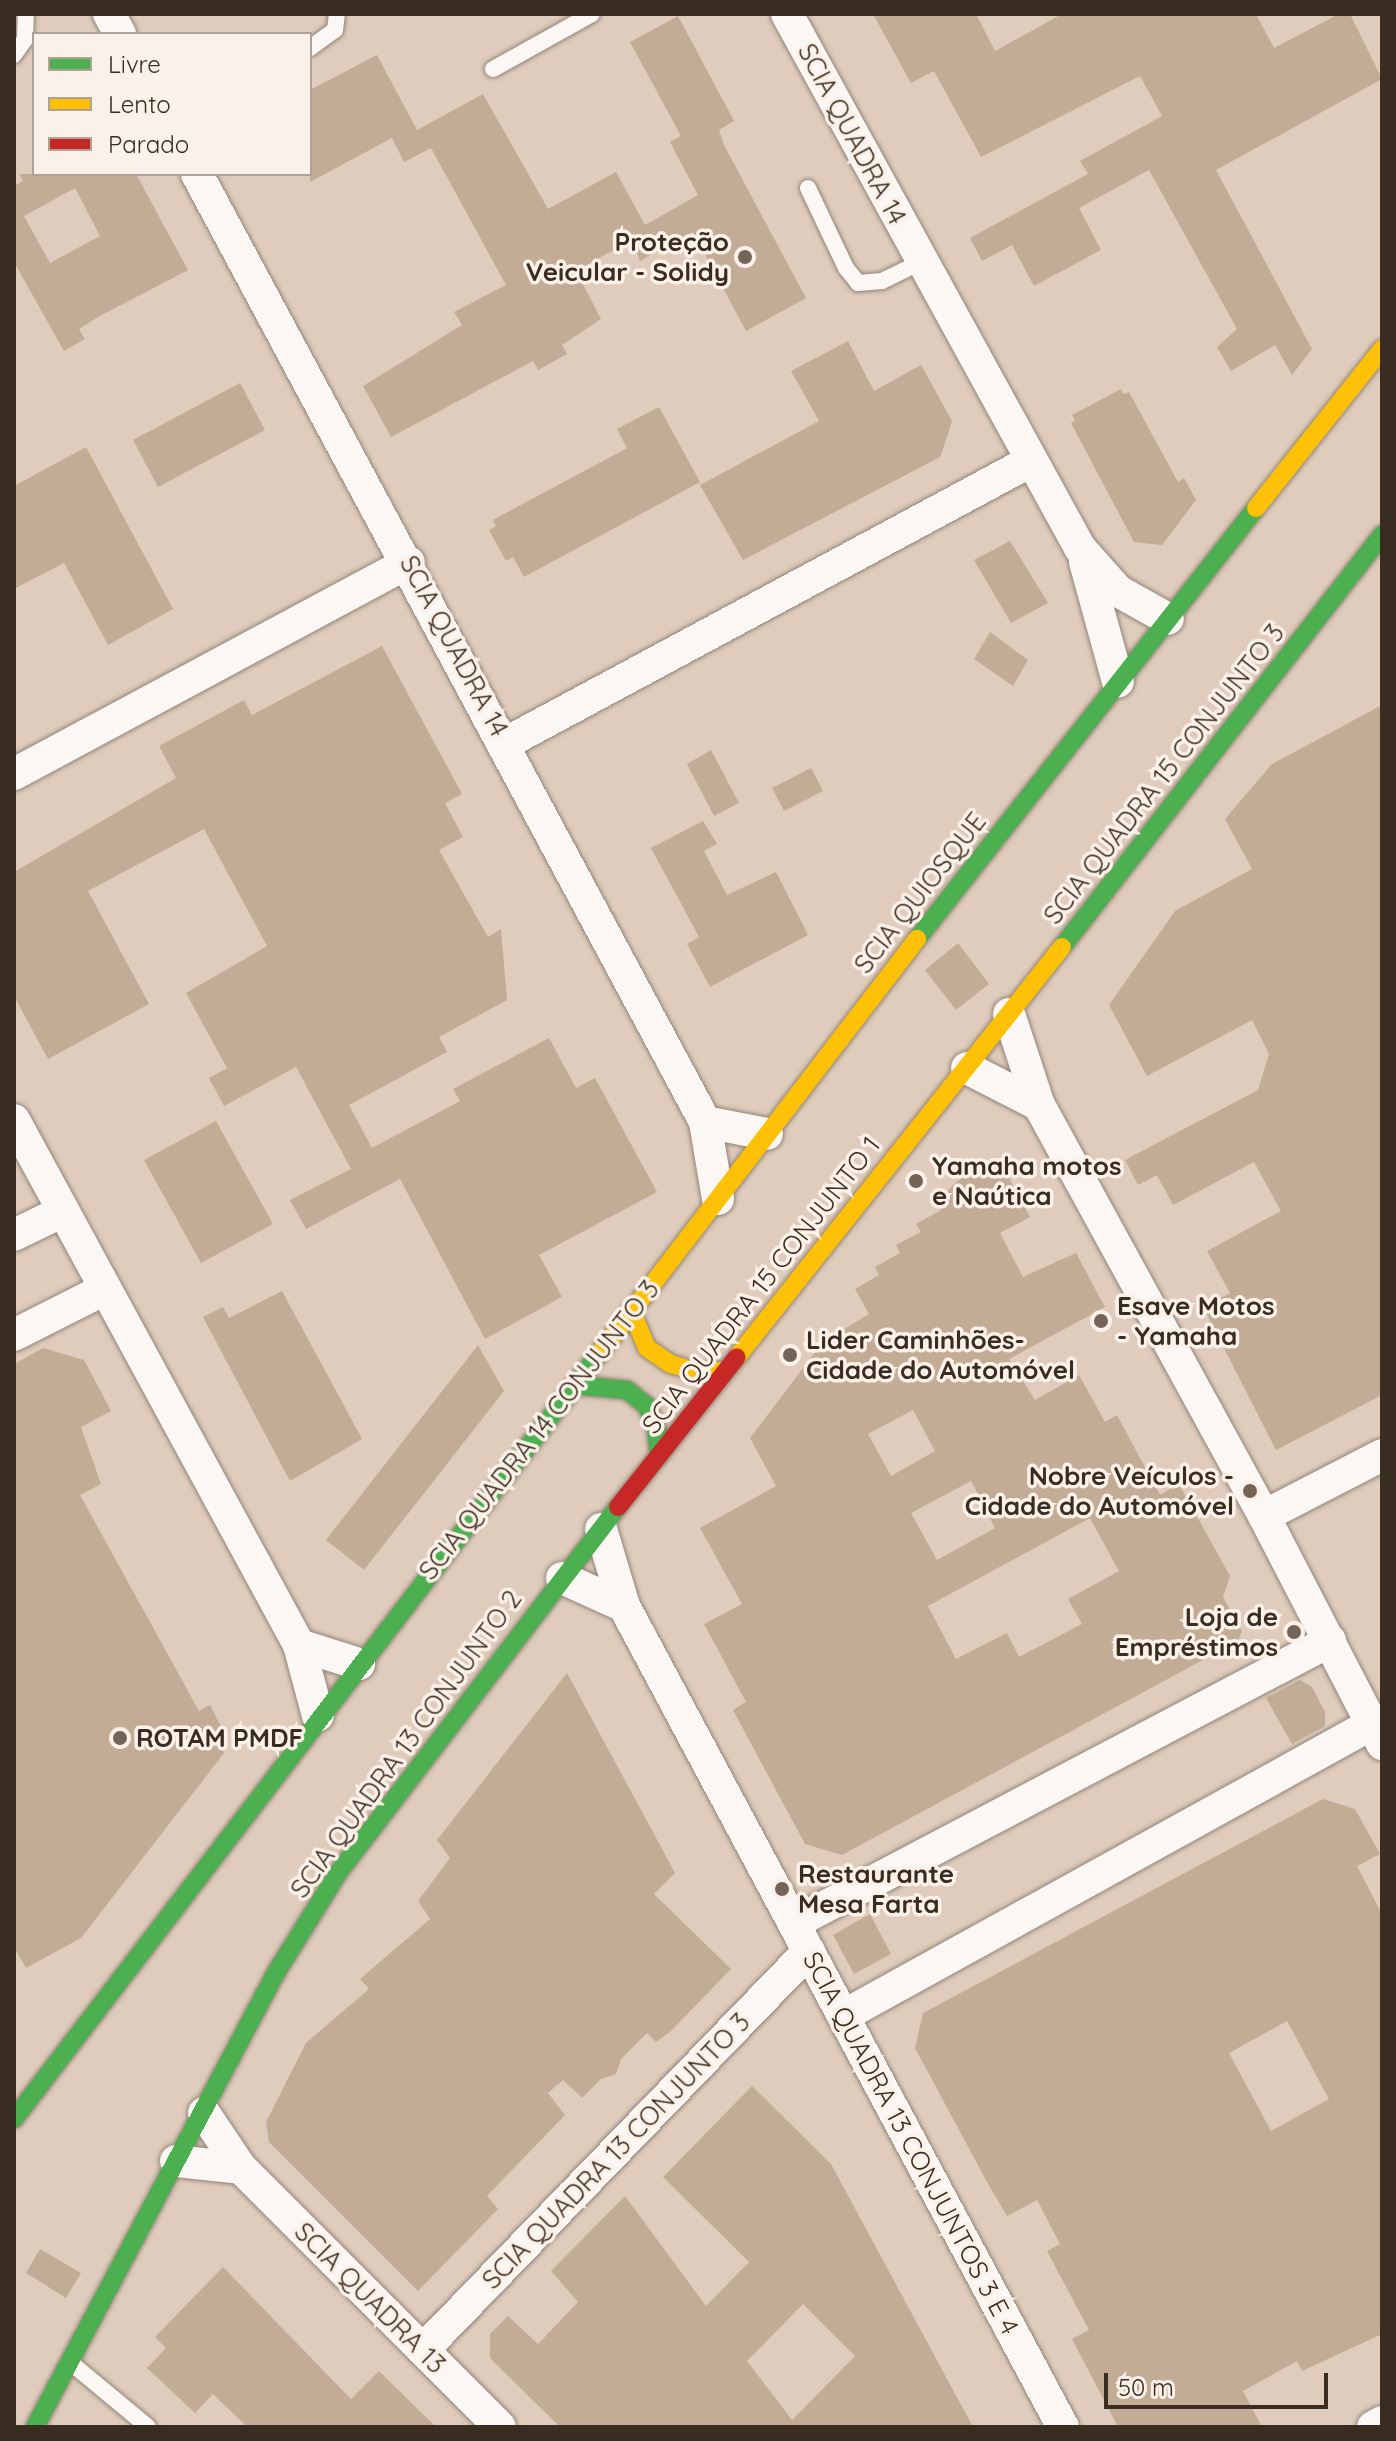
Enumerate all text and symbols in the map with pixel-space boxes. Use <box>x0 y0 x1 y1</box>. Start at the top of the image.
legend <box>32 32 312 176</box>
street label: SCIA QUADRA 14 <box>791 38 913 230</box>
text: Livre <box>108 49 161 79</box>
text: Lento <box>108 89 171 119</box>
text: Parado <box>108 129 189 159</box>
place label: Proteção Veicular - Solidy <box>526 226 729 288</box>
marker: Proteção Veicular - Solidy <box>736 248 754 266</box>
street label: SCIA QUADRA 14 <box>393 550 515 742</box>
street label: SCIA QUADRA 15 CONJUNTO 3 <box>1037 618 1291 930</box>
street label: SCIA QUIOSQUE <box>848 806 992 980</box>
street label: SCIA QUADRA 15 CONJUNTO 1 <box>635 1130 887 1440</box>
place label: Yamaha motos e Naútica <box>932 1150 1122 1212</box>
marker: Yamaha motos e Naútica <box>907 1172 925 1190</box>
street label: SCIA QUADRA 14 CONJUNTO 3 <box>412 1274 666 1586</box>
place label: Esave Motos - Yamaha <box>1117 1290 1275 1352</box>
marker: Esave Motos - Yamaha <box>1092 1312 1110 1330</box>
place label: Lider Caminhões- Cidade do Automóvel <box>806 1324 1075 1386</box>
marker: Lider Caminhões- Cidade do Automóvel <box>781 1346 799 1364</box>
place label: Nobre Veículos - Cidade do Automóvel <box>965 1460 1234 1522</box>
marker: Nobre Veículos - Cidade do Automóvel <box>1241 1482 1259 1500</box>
street label: SCIA QUADRA 13 CONJUNTO 2 <box>284 1584 528 1904</box>
place label: Loja de Empréstimos <box>1115 1601 1278 1662</box>
marker: Loja de Empréstimos <box>1285 1623 1303 1641</box>
place label: ROTAM PMDF <box>136 1722 303 1754</box>
marker: ROTAM PMDF <box>111 1729 129 1747</box>
place label: Restaurante Mesa Farta <box>798 1858 954 1920</box>
marker: Restaurante Mesa Farta <box>773 1880 791 1898</box>
street label: SCIA QUADRA 13 CONJUNTOS 3 E 4 <box>797 1946 1025 2340</box>
street label: SCIA QUADRA 13 CONJUNTO 3 <box>476 2007 756 2295</box>
street label: SCIA QUADRA 13 <box>288 2216 452 2380</box>
scale bar <box>1108 2357 1332 2407</box>
text: 50 m <box>1118 2372 1174 2402</box>

